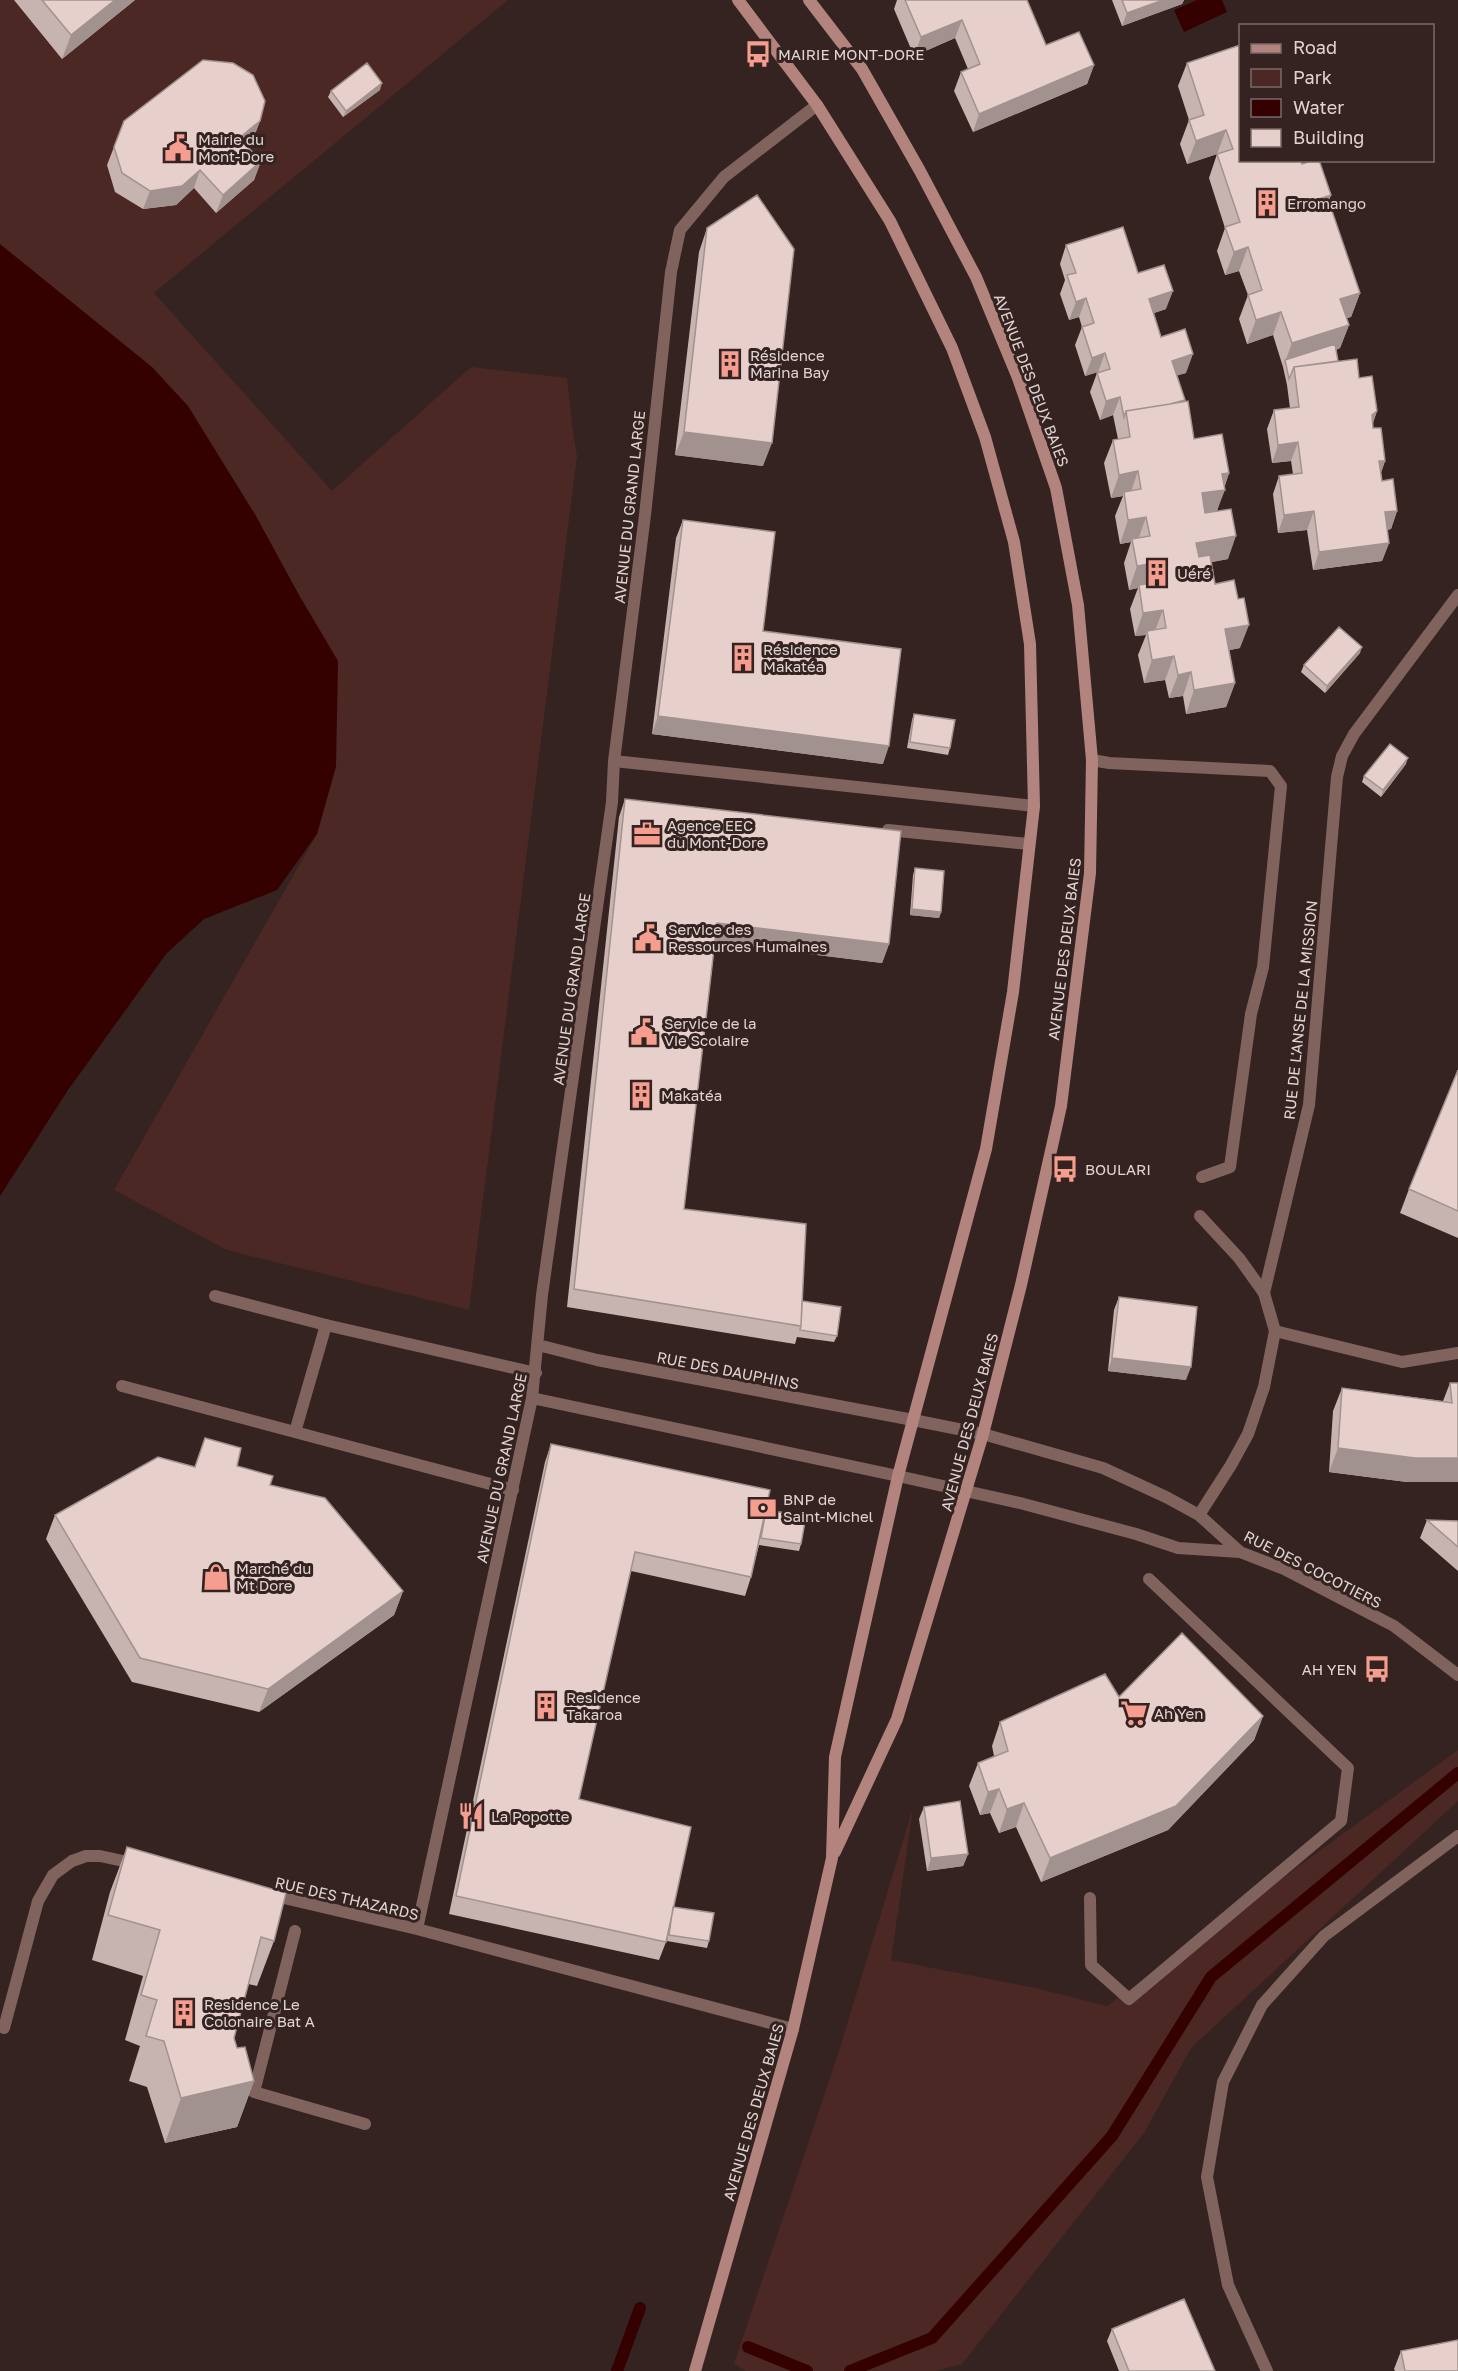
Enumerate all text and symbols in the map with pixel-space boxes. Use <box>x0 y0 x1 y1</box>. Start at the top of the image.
legend <box>1239 24 1434 162</box>
text: Road <box>1293 36 1337 58</box>
bus stop icon: MAIRIE MONT-DORE <box>743 39 773 69</box>
place label: MAIRIE MONT-DORE <box>778 45 924 63</box>
text: Park <box>1293 66 1332 88</box>
text: Water <box>1293 96 1344 118</box>
text: Building <box>1293 126 1364 148</box>
place label: Mairie du Mont-Dore <box>198 130 275 165</box>
public building icon: Mairie du Mont-Dore <box>163 133 193 163</box>
building icon: Erromango <box>1252 188 1282 218</box>
place label: Erromango <box>1287 194 1366 212</box>
street label: AVENUE DES DEUX BAIES <box>991 291 1073 469</box>
place label: Résidence Marina Bay <box>750 346 830 381</box>
building icon: Résidence Marina Bay <box>715 349 745 379</box>
street label: AVENUE DU GRAND LARGE <box>610 410 648 604</box>
building icon: Uéré <box>1142 558 1172 588</box>
place label: Uéré <box>1177 564 1211 582</box>
place label: Résidence Makatéa <box>763 640 838 675</box>
building icon: Résidence Makatéa <box>728 643 758 673</box>
place label: Agence EEC du Mont-Dore <box>667 816 766 851</box>
office icon: Agence EEC du Mont-Dore <box>632 819 662 849</box>
street label: AVENUE DES DEUX BAIES <box>1044 857 1084 1041</box>
street label: AVENUE DU GRAND LARGE <box>549 892 593 1086</box>
street label: RUE DE L'ANSE DE LA MISSION <box>1280 899 1320 1121</box>
place label: Service des Ressources Humaines <box>668 920 827 955</box>
public building icon: Service des Ressources Humaines <box>633 923 663 953</box>
place label: Service de la Vie Scolaire <box>664 1014 757 1049</box>
public building icon: Service de la Vie Scolaire <box>629 1017 659 1047</box>
building icon: Makatéa <box>626 1080 656 1110</box>
place label: Makatéa <box>661 1086 722 1104</box>
bus stop icon: BOULARI <box>1050 1154 1080 1184</box>
place label: BOULARI <box>1085 1160 1151 1178</box>
street label: AVENUE DES DEUX BAIES <box>937 1331 1001 1513</box>
street label: RUE DES DAUPHINS <box>655 1347 801 1393</box>
street label: AVENUE DU GRAND LARGE <box>472 1371 530 1565</box>
place label: BNP de Saint-Michel <box>783 1490 874 1525</box>
bank icon: BNP de Saint-Michel <box>748 1493 778 1523</box>
street label: RUE DES COCOTIERS <box>1241 1526 1385 1612</box>
place label: Marché du Mt Dore <box>236 1559 311 1594</box>
shop icon: Marché du Mt Dore <box>201 1562 231 1592</box>
bus stop icon: AH YEN <box>1362 1654 1392 1684</box>
place label: AH YEN <box>1302 1660 1357 1678</box>
place label: Residence Takaroa <box>566 1688 641 1723</box>
building icon: Residence Takaroa <box>531 1691 561 1721</box>
supermarket icon: Ah Yen <box>1119 1698 1149 1728</box>
place label: Ah Yen <box>1154 1704 1203 1722</box>
restaurant icon: La Popotte <box>456 1801 486 1831</box>
place label: La Popotte <box>491 1807 570 1825</box>
street label: RUE DES THAZARDS <box>273 1873 421 1923</box>
place label: Residence Le Colonaire Bat A <box>204 1995 315 2030</box>
building icon: Residence Le Colonaire Bat A <box>169 1998 199 2028</box>
street label: AVENUE DES DEUX BAIES <box>719 2021 787 2203</box>

